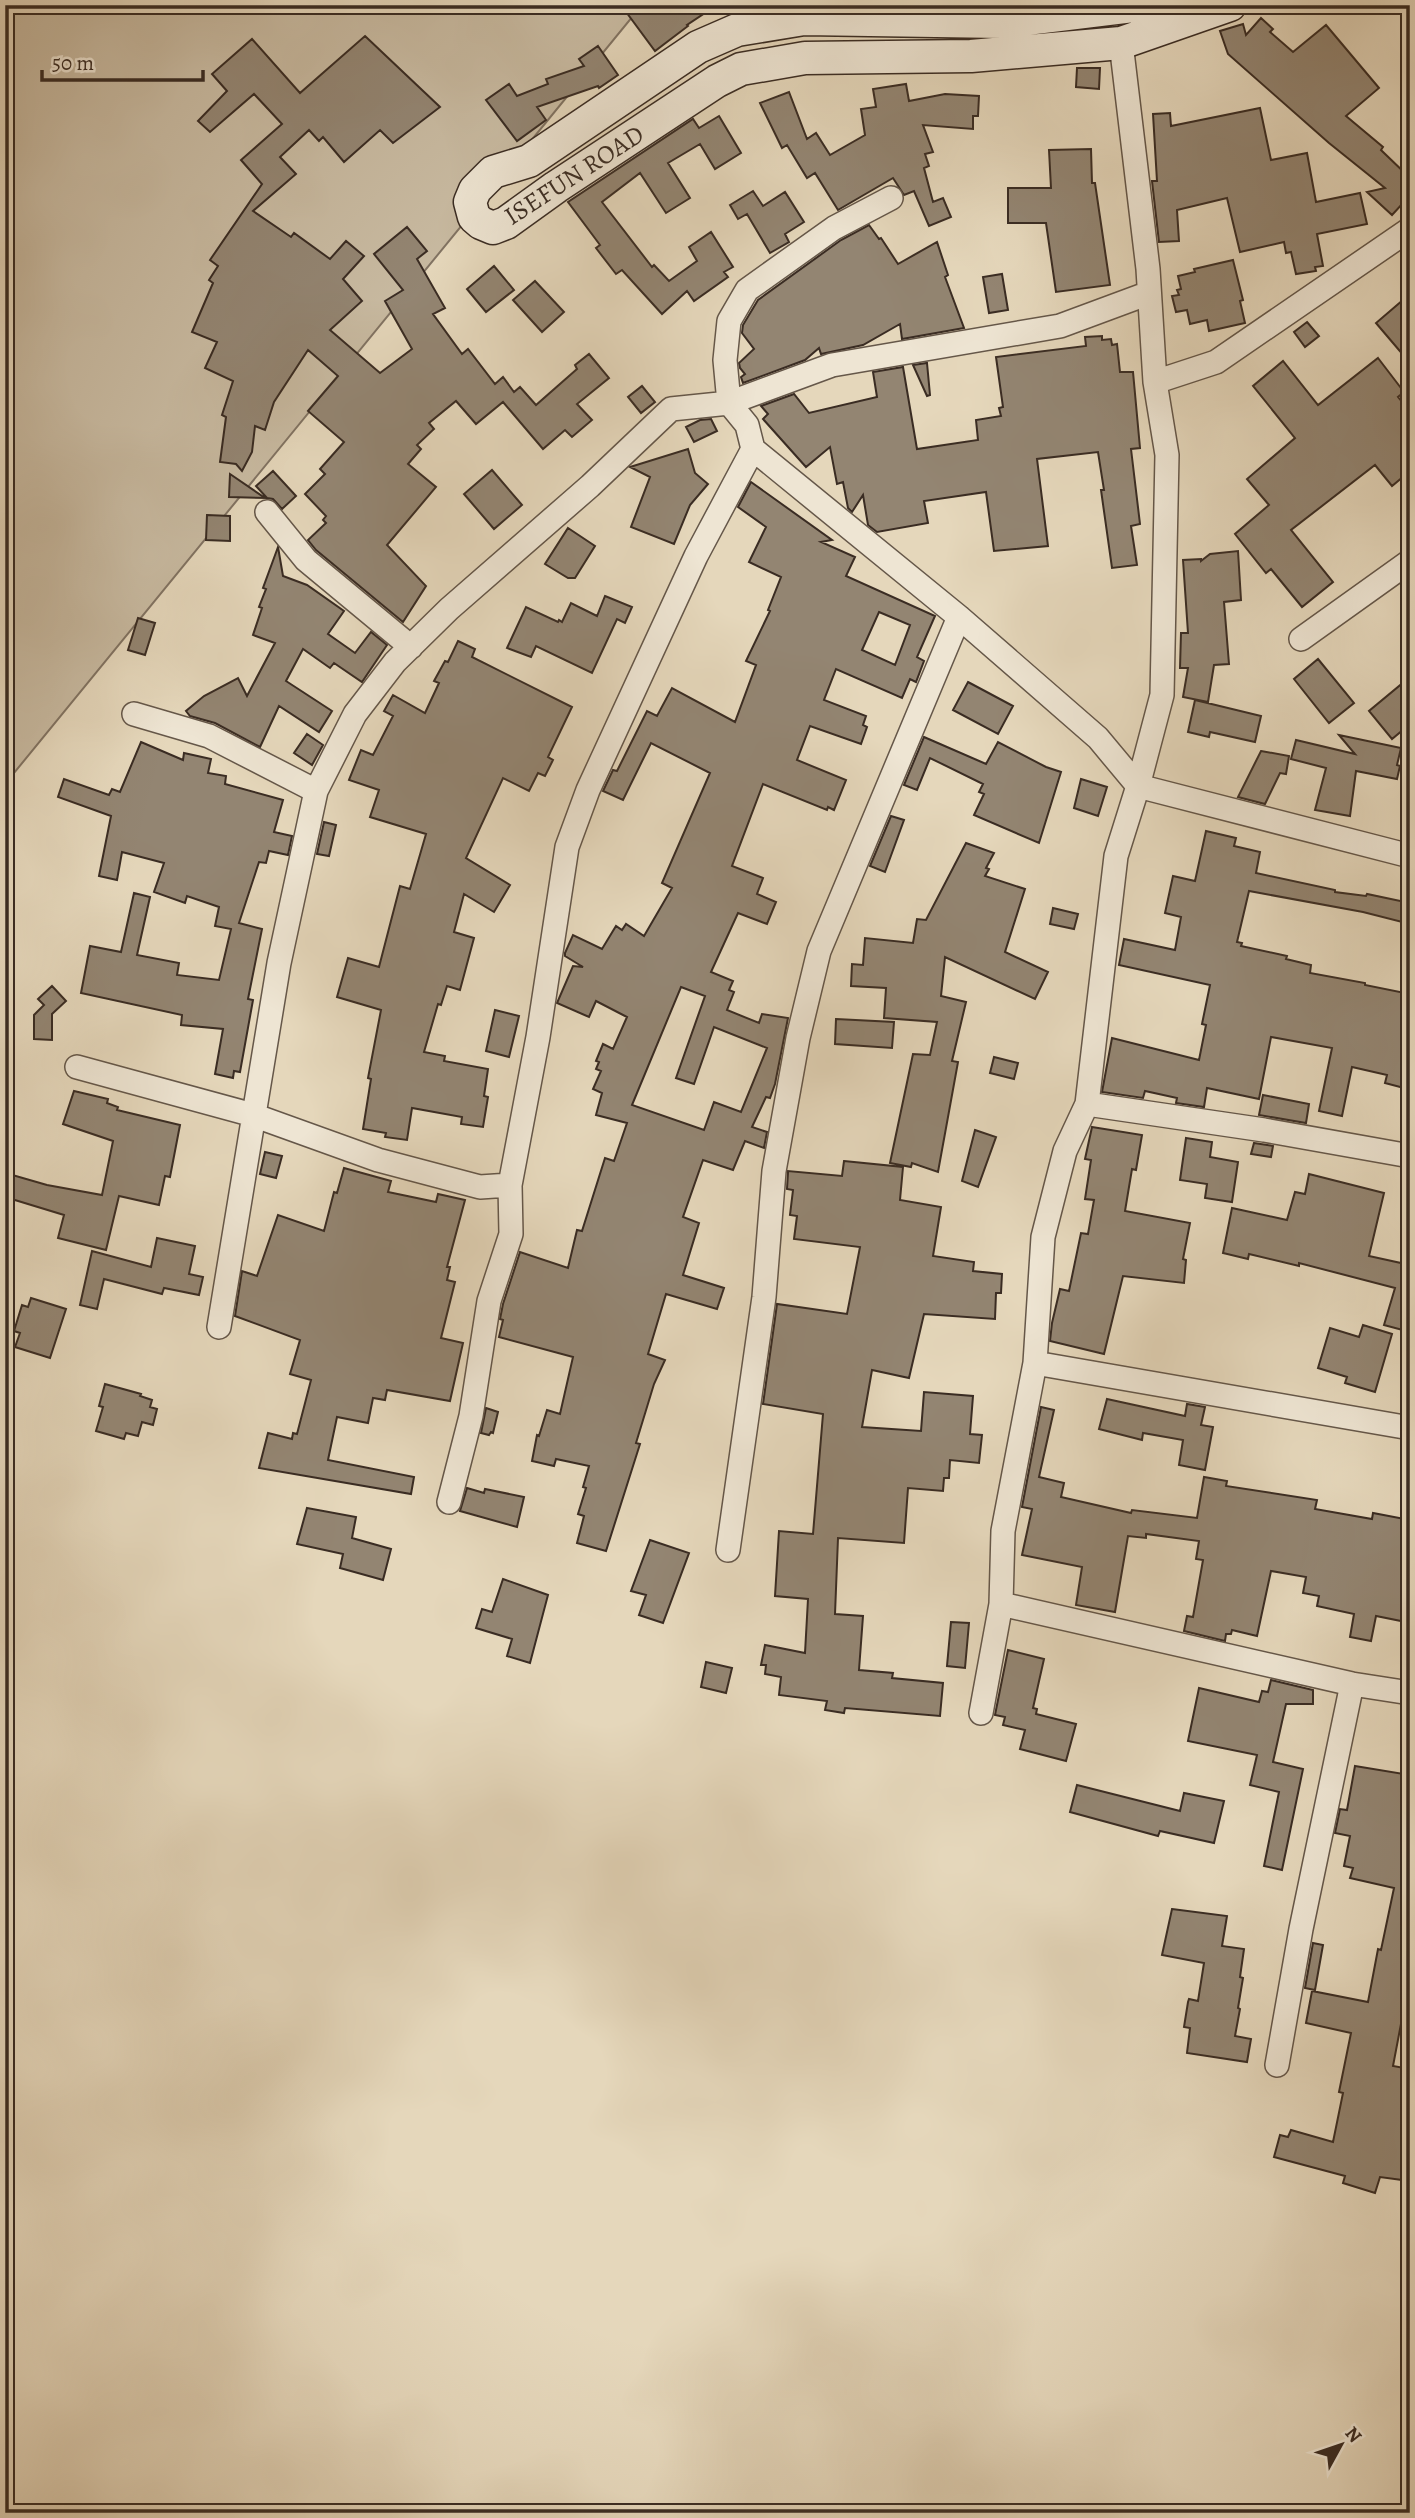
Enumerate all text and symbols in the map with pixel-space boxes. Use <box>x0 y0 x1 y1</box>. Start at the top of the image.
scale bar <box>42 38 203 82</box>
text: 50 m <box>52 49 94 77</box>
street label: ISEFUN ROAD <box>497 117 651 233</box>
north arrow <box>1306 2410 1376 2480</box>
text: N <box>1339 2421 1368 2448</box>

